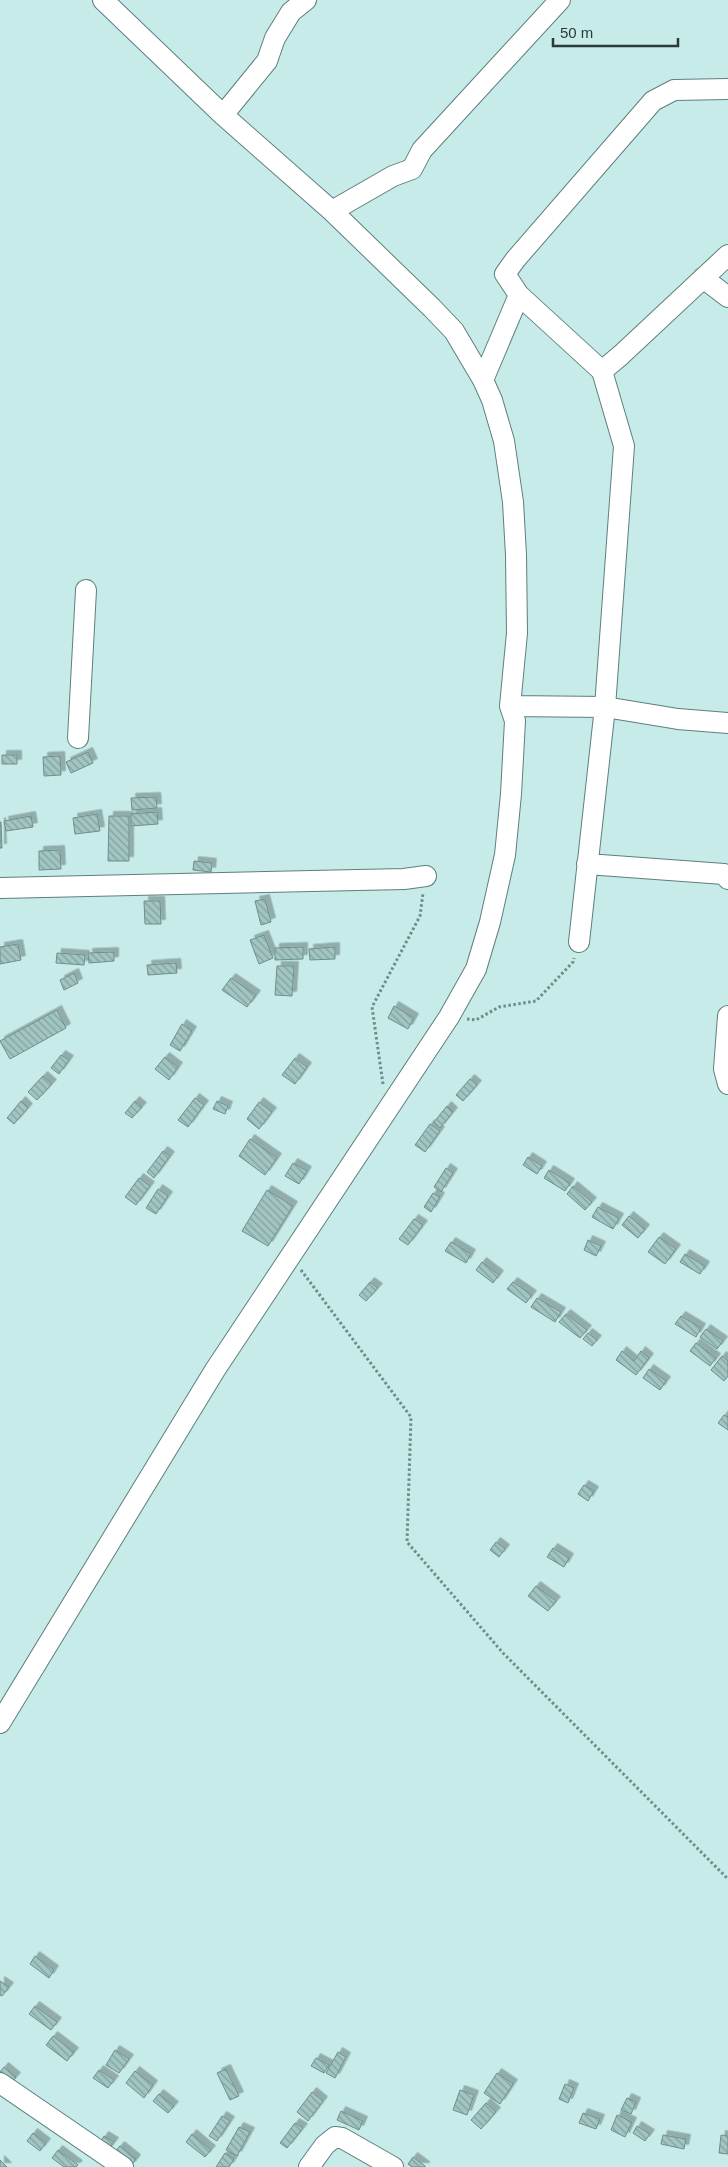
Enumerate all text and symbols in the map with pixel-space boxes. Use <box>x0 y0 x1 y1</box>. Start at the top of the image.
scale bar <box>553 15 678 47</box>
text: 50 m <box>560 24 593 41</box>

